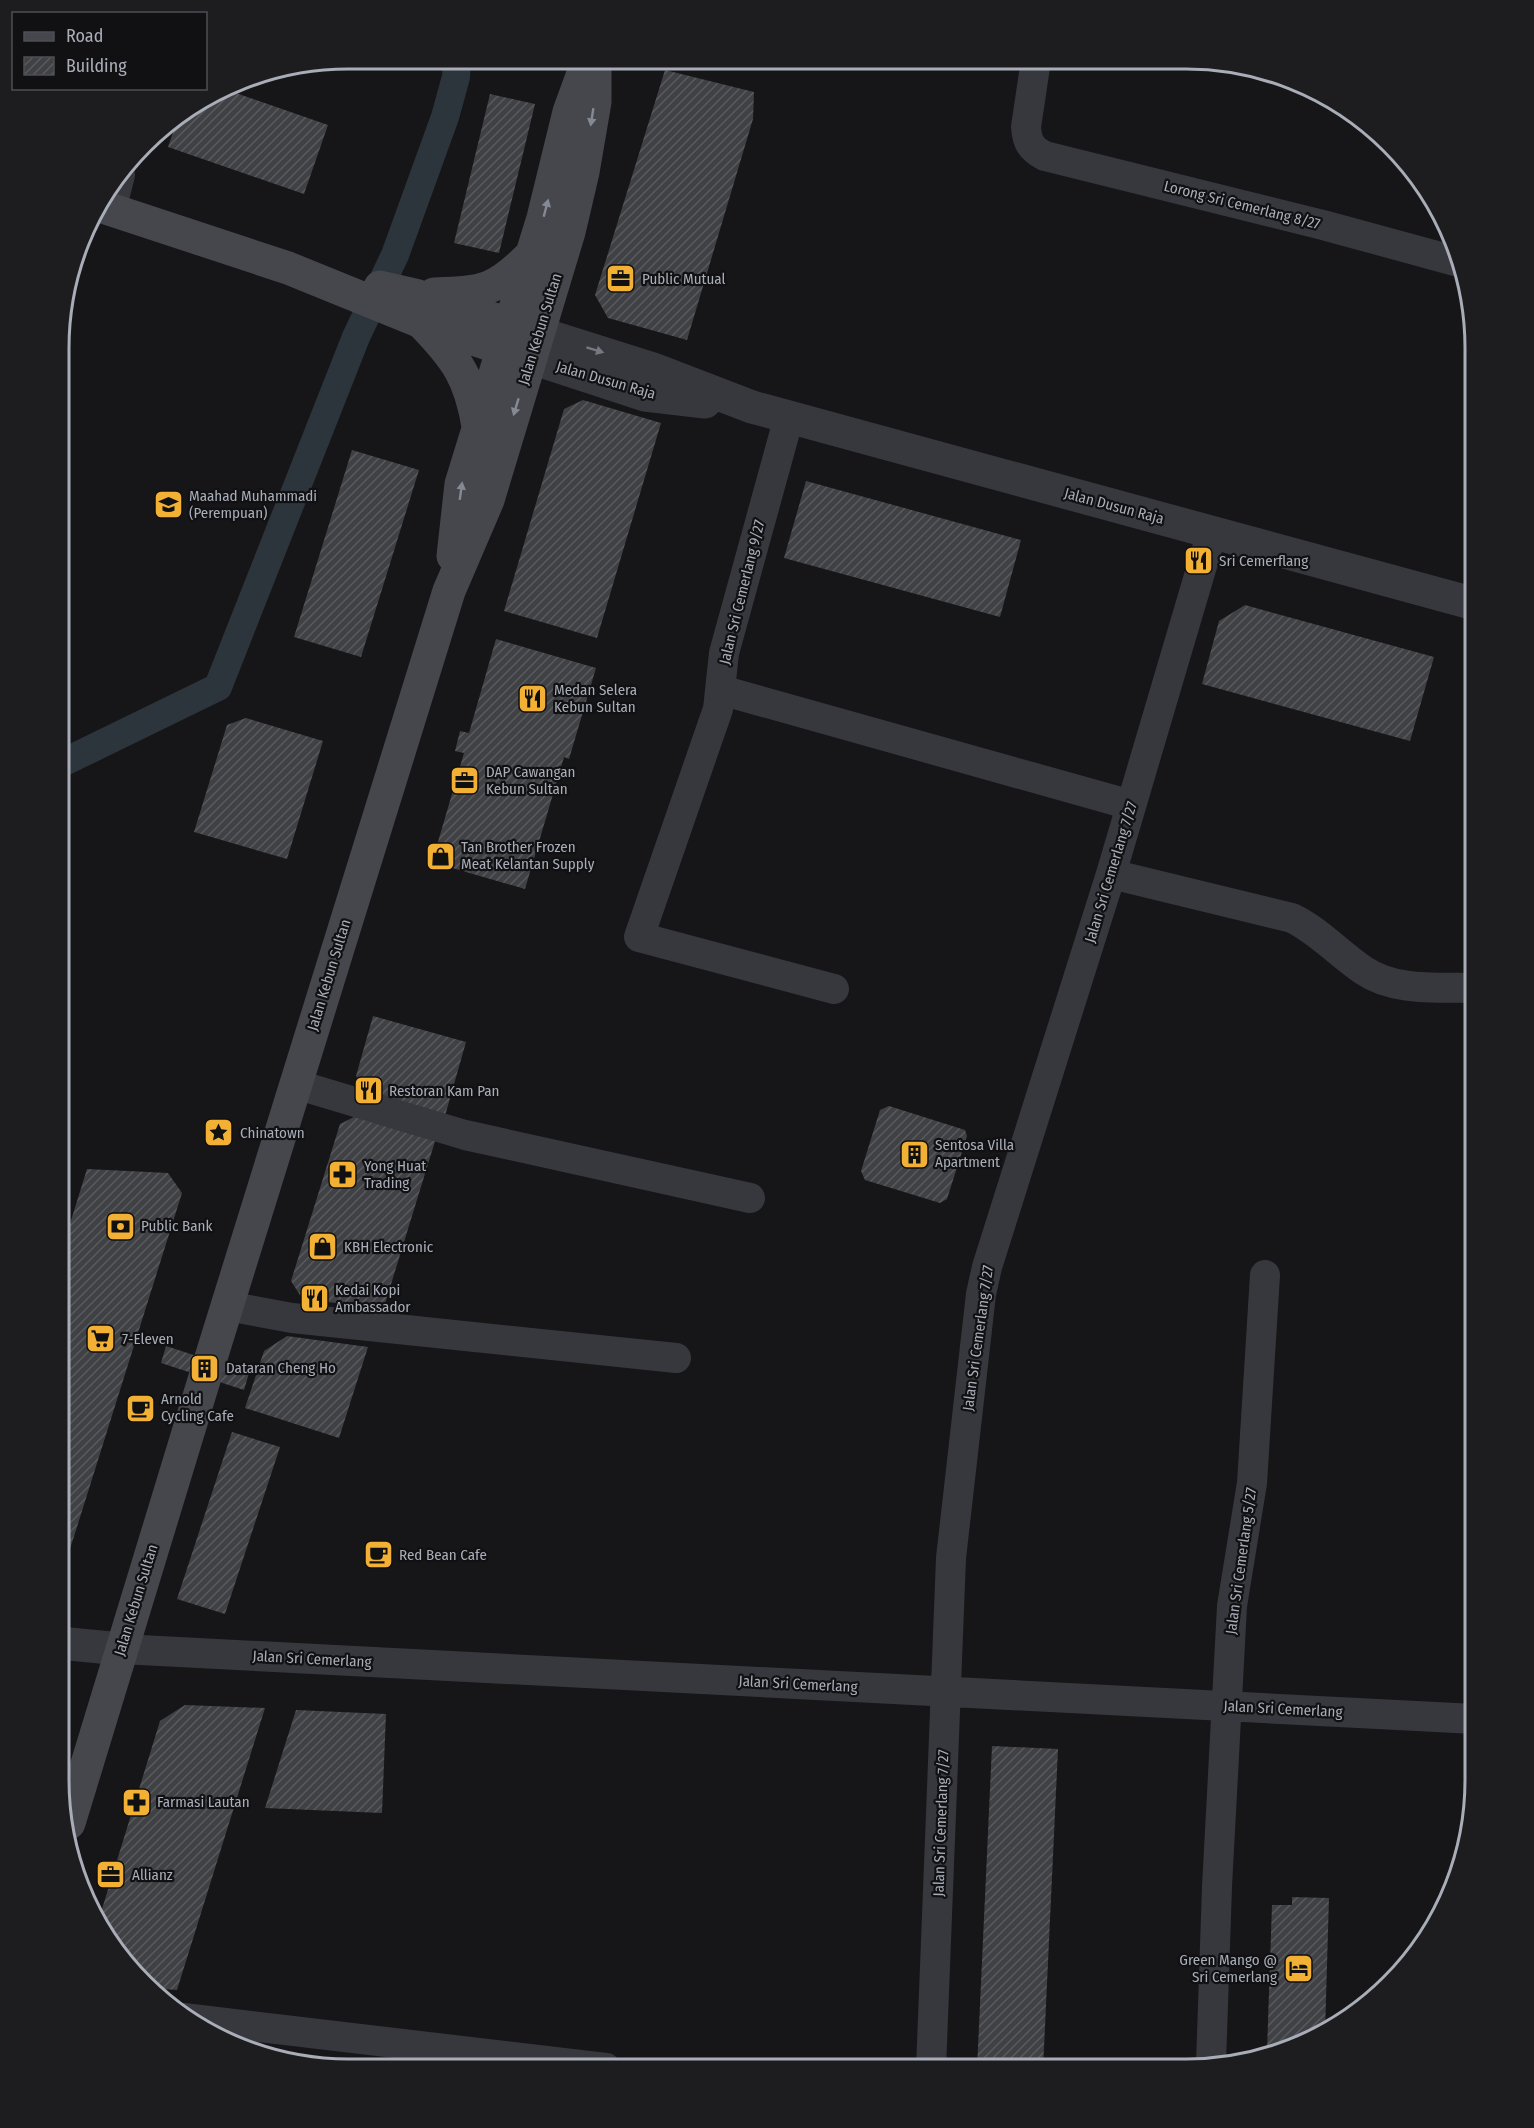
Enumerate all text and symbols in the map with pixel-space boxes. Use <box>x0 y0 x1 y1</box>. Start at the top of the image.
legend <box>12 12 207 90</box>
text: Road <box>66 25 103 47</box>
text: Building <box>66 55 127 77</box>
one-way arrow <box>587 108 596 127</box>
street label: Lorong Sri Cemerlang 8/27 <box>1162 177 1322 233</box>
one-way arrow <box>542 199 551 217</box>
office icon: Public Mutual <box>605 263 637 295</box>
place label: Public Mutual <box>642 270 725 288</box>
street label: Jalan Kebun Sultan <box>514 271 566 387</box>
one-way arrow <box>586 346 604 355</box>
street label: Jalan Dusun Raja <box>554 357 658 403</box>
one-way arrow <box>511 398 520 416</box>
one-way arrow <box>456 481 465 500</box>
street label: Jalan Dusun Raja <box>1062 484 1166 528</box>
place label: Maahad Muhammadi (Perempuan) <box>189 487 317 522</box>
school or university icon: Maahad Muhammadi (Perempuan) <box>152 489 184 521</box>
street label: Jalan Sri Cemerlang 9/27 <box>715 518 769 666</box>
restaurant icon: Sri Cemerflang <box>1182 545 1214 577</box>
place label: Sri Cemerflang <box>1219 552 1308 570</box>
place label: Medan Selera Kebun Sultan <box>554 681 637 716</box>
restaurant icon: Medan Selera Kebun Sultan <box>517 683 549 715</box>
place label: DAP Cawangan Kebun Sultan <box>486 763 575 798</box>
office icon: DAP Cawangan Kebun Sultan <box>449 765 481 797</box>
street label: Jalan Sri Cemerlang 7/27 <box>1081 799 1141 945</box>
place label: Tan Brother Frozen Meat Kelantan Supply <box>461 838 595 873</box>
shop icon: Tan Brother Frozen Meat Kelantan Supply <box>424 840 456 872</box>
street label: Jalan Kebun Sultan <box>303 917 355 1033</box>
restaurant icon: Restoran Kam Pan <box>352 1075 384 1107</box>
place label: Restoran Kam Pan <box>389 1082 499 1100</box>
place icon: Chinatown <box>203 1117 235 1149</box>
place label: Chinatown <box>240 1124 305 1142</box>
place label: Sentosa Villa Apartment <box>935 1136 1014 1171</box>
building icon: Sentosa Villa Apartment <box>898 1138 930 1170</box>
place label: Yong Huat Trading <box>364 1157 426 1192</box>
pharmacy icon: Yong Huat Trading <box>327 1159 359 1191</box>
bank icon: Public Bank <box>104 1210 136 1242</box>
place label: Public Bank <box>141 1217 212 1235</box>
shop icon: KBH Electronic <box>307 1231 339 1263</box>
place label: KBH Electronic <box>344 1238 434 1256</box>
street label: Jalan Sri Cemerlang 7/27 <box>959 1264 997 1412</box>
place label: Kedai Kopi Ambassador <box>335 1281 411 1316</box>
restaurant icon: Kedai Kopi Ambassador <box>298 1283 330 1315</box>
supermarket icon: 7-Eleven <box>85 1323 117 1355</box>
place label: 7-Eleven <box>122 1330 174 1348</box>
building icon: Dataran Cheng Ho <box>189 1352 221 1384</box>
place label: Dataran Cheng Ho <box>226 1359 336 1377</box>
place label: Arnold Cycling Cafe <box>161 1390 234 1425</box>
cafe icon: Arnold Cycling Cafe <box>124 1392 156 1424</box>
street label: Jalan Sri Cemerlang 5/27 <box>1222 1486 1260 1636</box>
cafe icon: Red Bean Cafe <box>362 1539 394 1571</box>
street label: Jalan Kebun Sultan <box>110 1542 162 1658</box>
place label: Red Bean Cafe <box>399 1546 487 1564</box>
street label: Jalan Sri Cemerlang <box>252 1647 372 1671</box>
street label: Jalan Sri Cemerlang <box>738 1672 858 1696</box>
street label: Jalan Sri Cemerlang <box>1223 1697 1343 1721</box>
street label: Jalan Sri Cemerlang 7/27 <box>929 1749 953 1897</box>
pharmacy icon: Farmasi Lautan <box>120 1786 152 1818</box>
place label: Farmasi Lautan <box>157 1793 250 1811</box>
office icon: Allianz <box>95 1859 127 1891</box>
place label: Allianz <box>132 1866 173 1884</box>
place label: Green Mango @ Sri Cemerlang <box>1179 1951 1277 1986</box>
hotel icon: Green Mango @ Sri Cemerlang <box>1282 1953 1314 1985</box>

